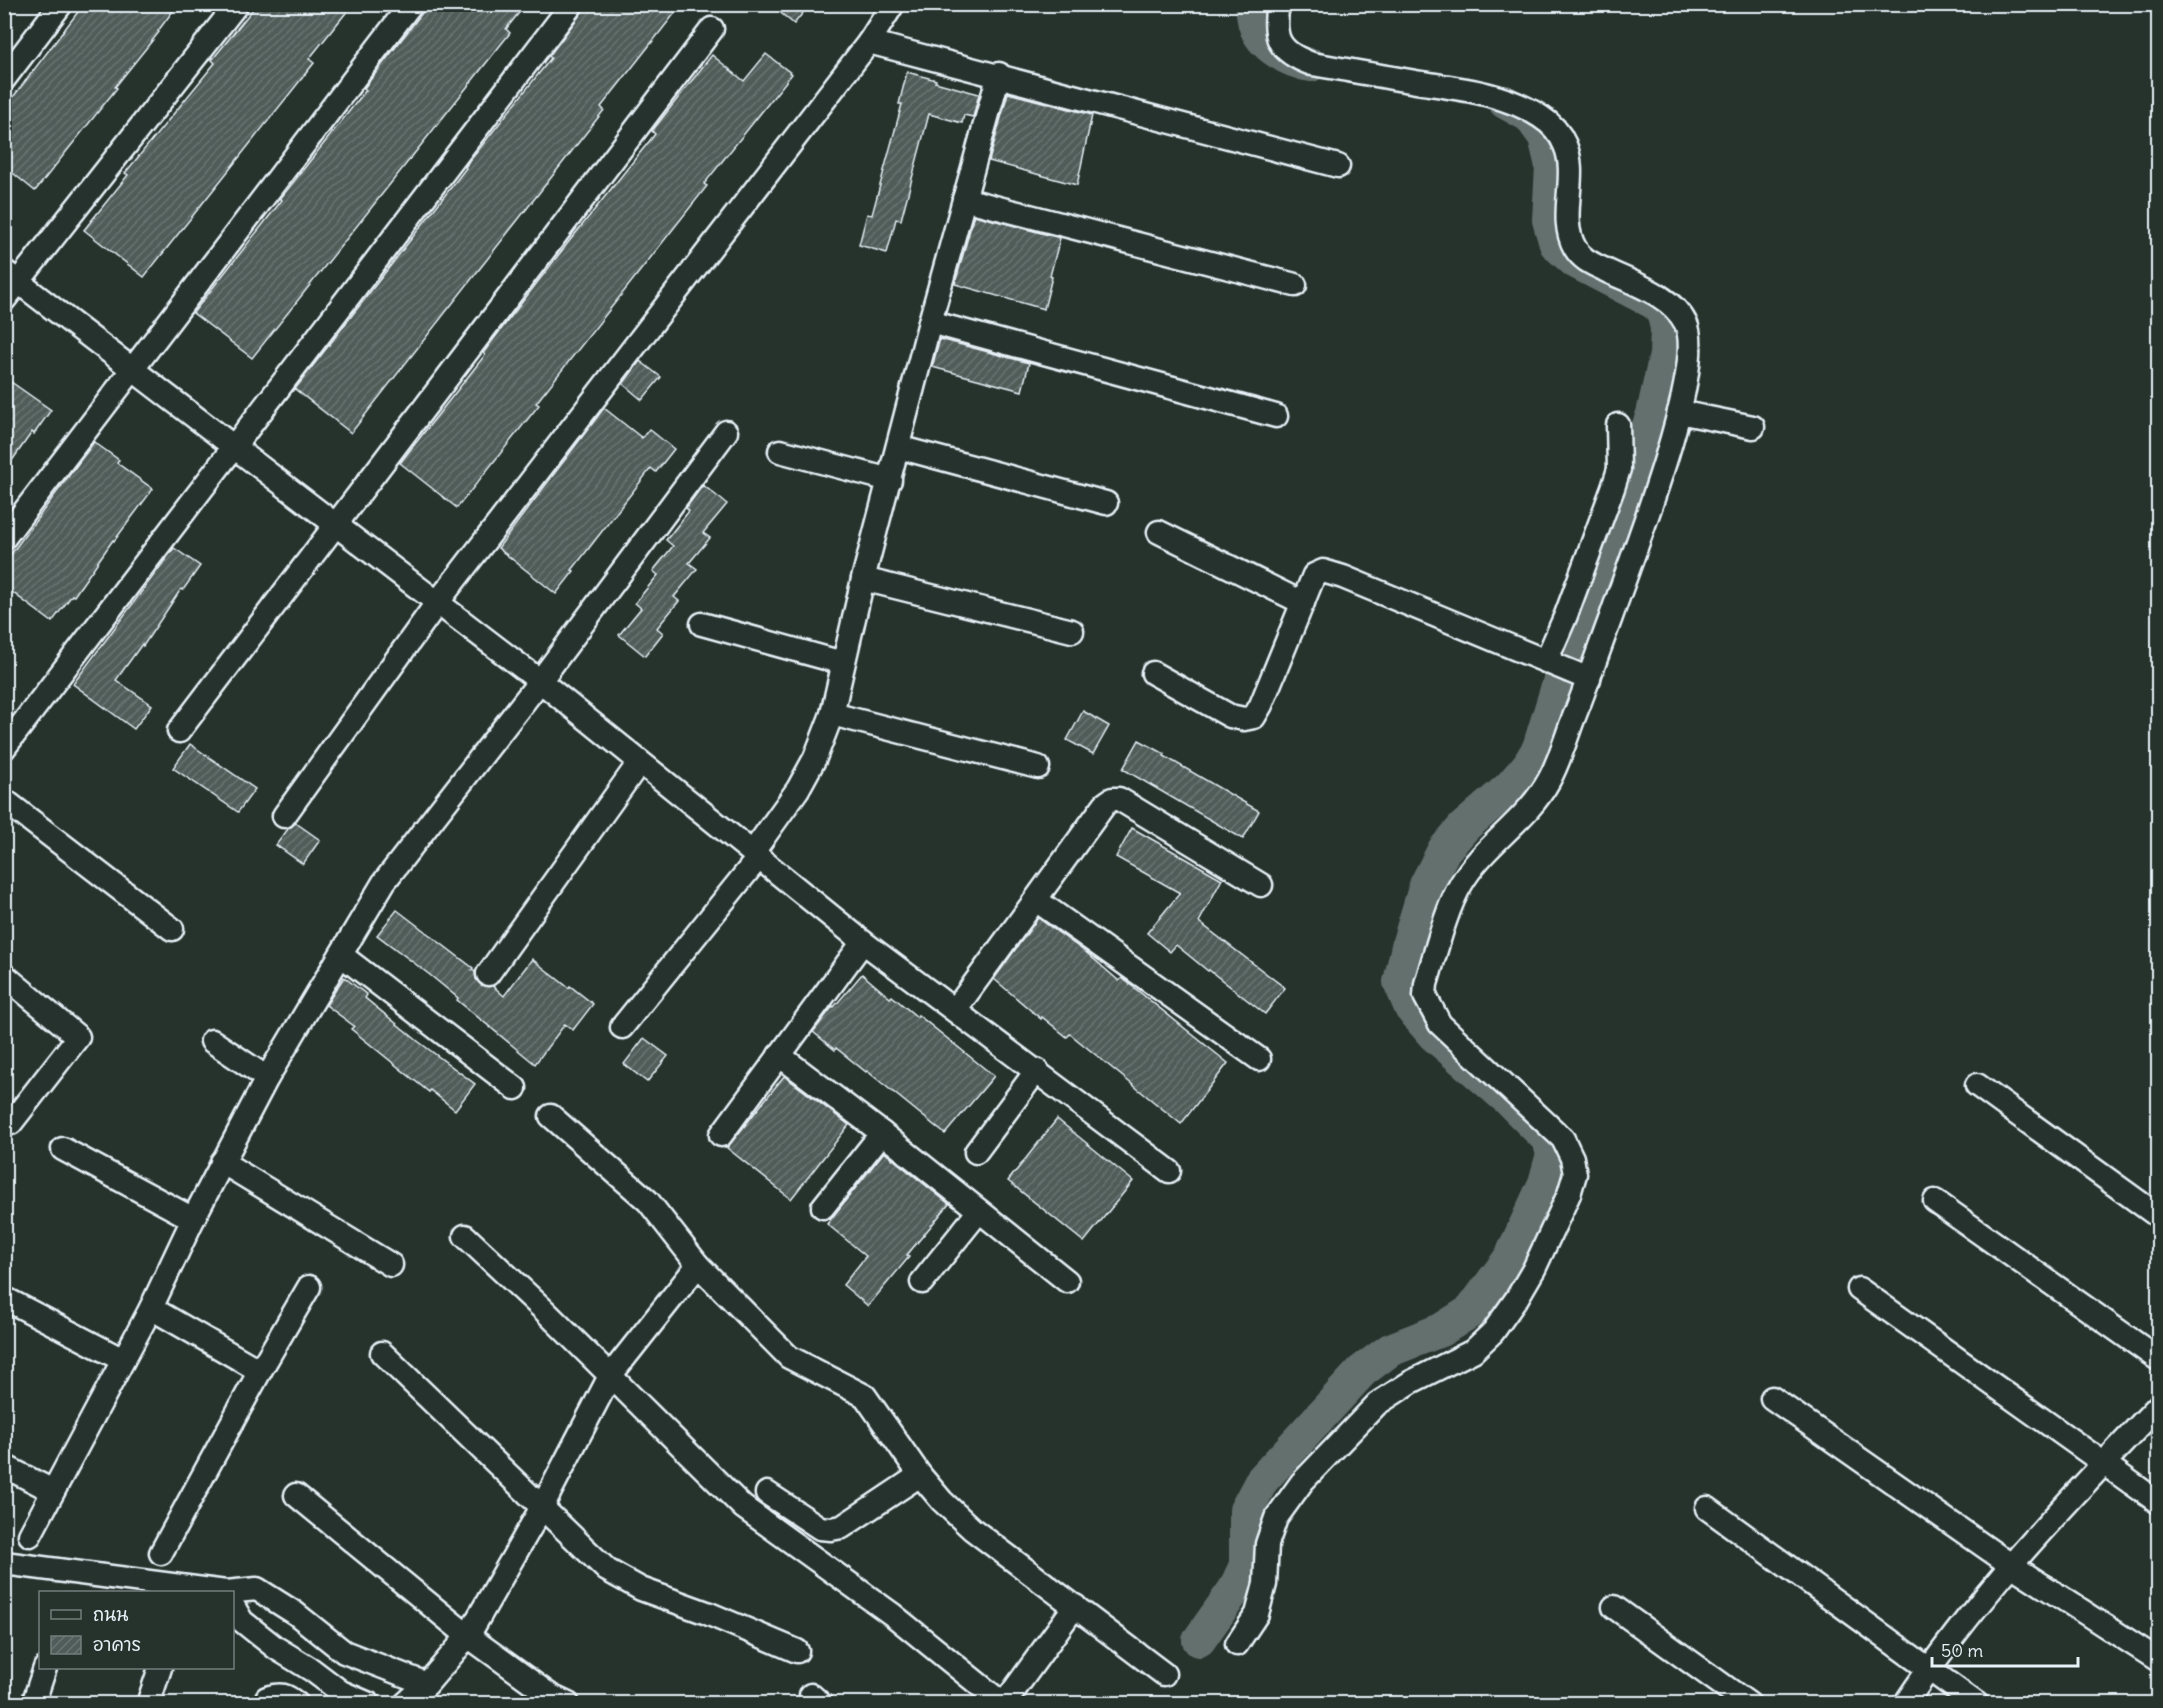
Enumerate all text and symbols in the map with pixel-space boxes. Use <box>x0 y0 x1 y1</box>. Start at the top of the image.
legend <box>39 1591 234 1669</box>
text: ถนน <box>93 1603 128 1626</box>
scale bar <box>1932 1630 2078 1668</box>
text: อาคาร <box>93 1633 141 1656</box>
text: 50 m <box>1941 1639 1983 1662</box>

